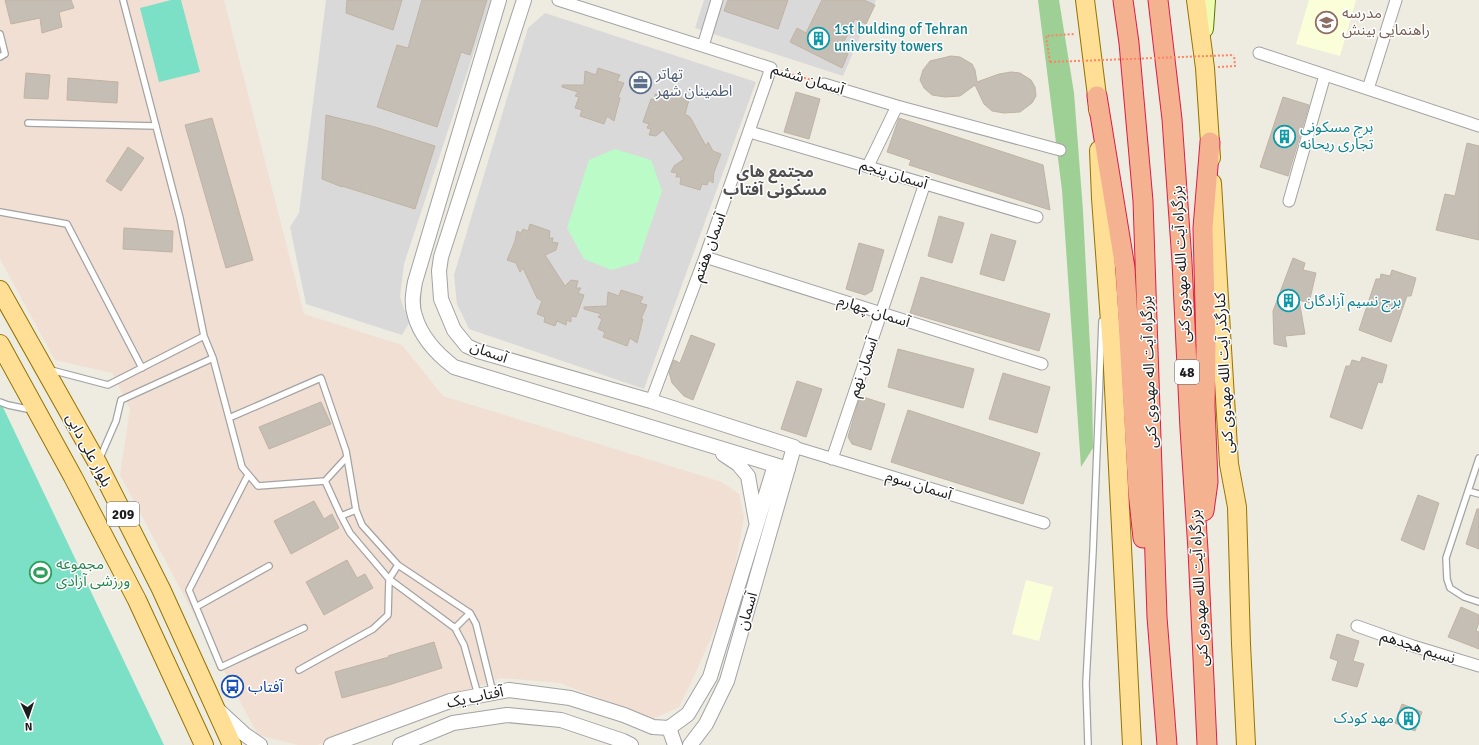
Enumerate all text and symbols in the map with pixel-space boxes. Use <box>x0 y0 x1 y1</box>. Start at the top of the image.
place label: مدرسه راهنمایی بینش <box>1342 4 1430 39</box>
school or university icon: مدرسه راهنمایی بینش <box>1313 9 1339 35</box>
place label: 1st bulding of Tehran university towers <box>834 20 968 55</box>
building icon: 1st bulding of Tehran university towers <box>806 25 832 51</box>
street label: آسمان ششم <box>769 59 847 101</box>
place label: تهاتر اطمینان شهر <box>655 65 732 100</box>
office icon: تهاتر اطمینان شهر <box>628 70 654 96</box>
place label: برج مسکونی تجاری ریحانه <box>1300 118 1373 153</box>
building icon: برج مسکونی تجاری ریحانه <box>1272 123 1298 149</box>
street label: آسمان پنجم <box>858 155 930 195</box>
district label: مجتمع های مسکونی آفتاب <box>723 162 827 200</box>
street label: بزرگراه آیت الله مهدوی کنی <box>1168 185 1194 343</box>
street label: آسمان هفتم <box>688 210 732 285</box>
building icon: برج نسیم آزادگان <box>1275 288 1301 314</box>
street label: آسمان چهارم <box>835 291 913 333</box>
street label: کنارگذر آیت الله مهدوی کنی <box>1211 291 1237 454</box>
place label: برج نسیم آزادگان <box>1304 292 1401 313</box>
street label: بزرگراه آیت اله مهدوی کنی <box>1137 295 1161 449</box>
street label: آسمان نهم <box>844 334 884 400</box>
street label: آسمان <box>468 337 511 367</box>
road number: 48 <box>1175 360 1199 384</box>
street label: بلوار علی دایی <box>62 410 116 490</box>
street label: آسمان سوم <box>883 466 955 506</box>
road number: 209 <box>107 502 139 526</box>
street label: بزرگراه آیت الله مهدوی کنی <box>1186 509 1212 667</box>
place label: مجموعه ورزشی آزادی <box>56 555 130 590</box>
sports icon: مجموعه ورزشی آزادی <box>28 560 54 586</box>
street label: آسمان <box>733 589 761 632</box>
street label: نسیم هجدهم <box>1378 626 1458 669</box>
bus stop icon: آفتاب <box>220 674 246 700</box>
place label: آفتاب <box>248 678 284 696</box>
street label: آفتاب یک <box>445 682 506 712</box>
north arrow <box>8 697 48 737</box>
building icon: مهد کودک <box>1396 705 1422 731</box>
place label: مهد کودک <box>1334 709 1394 727</box>
text: N <box>24 720 33 733</box>

